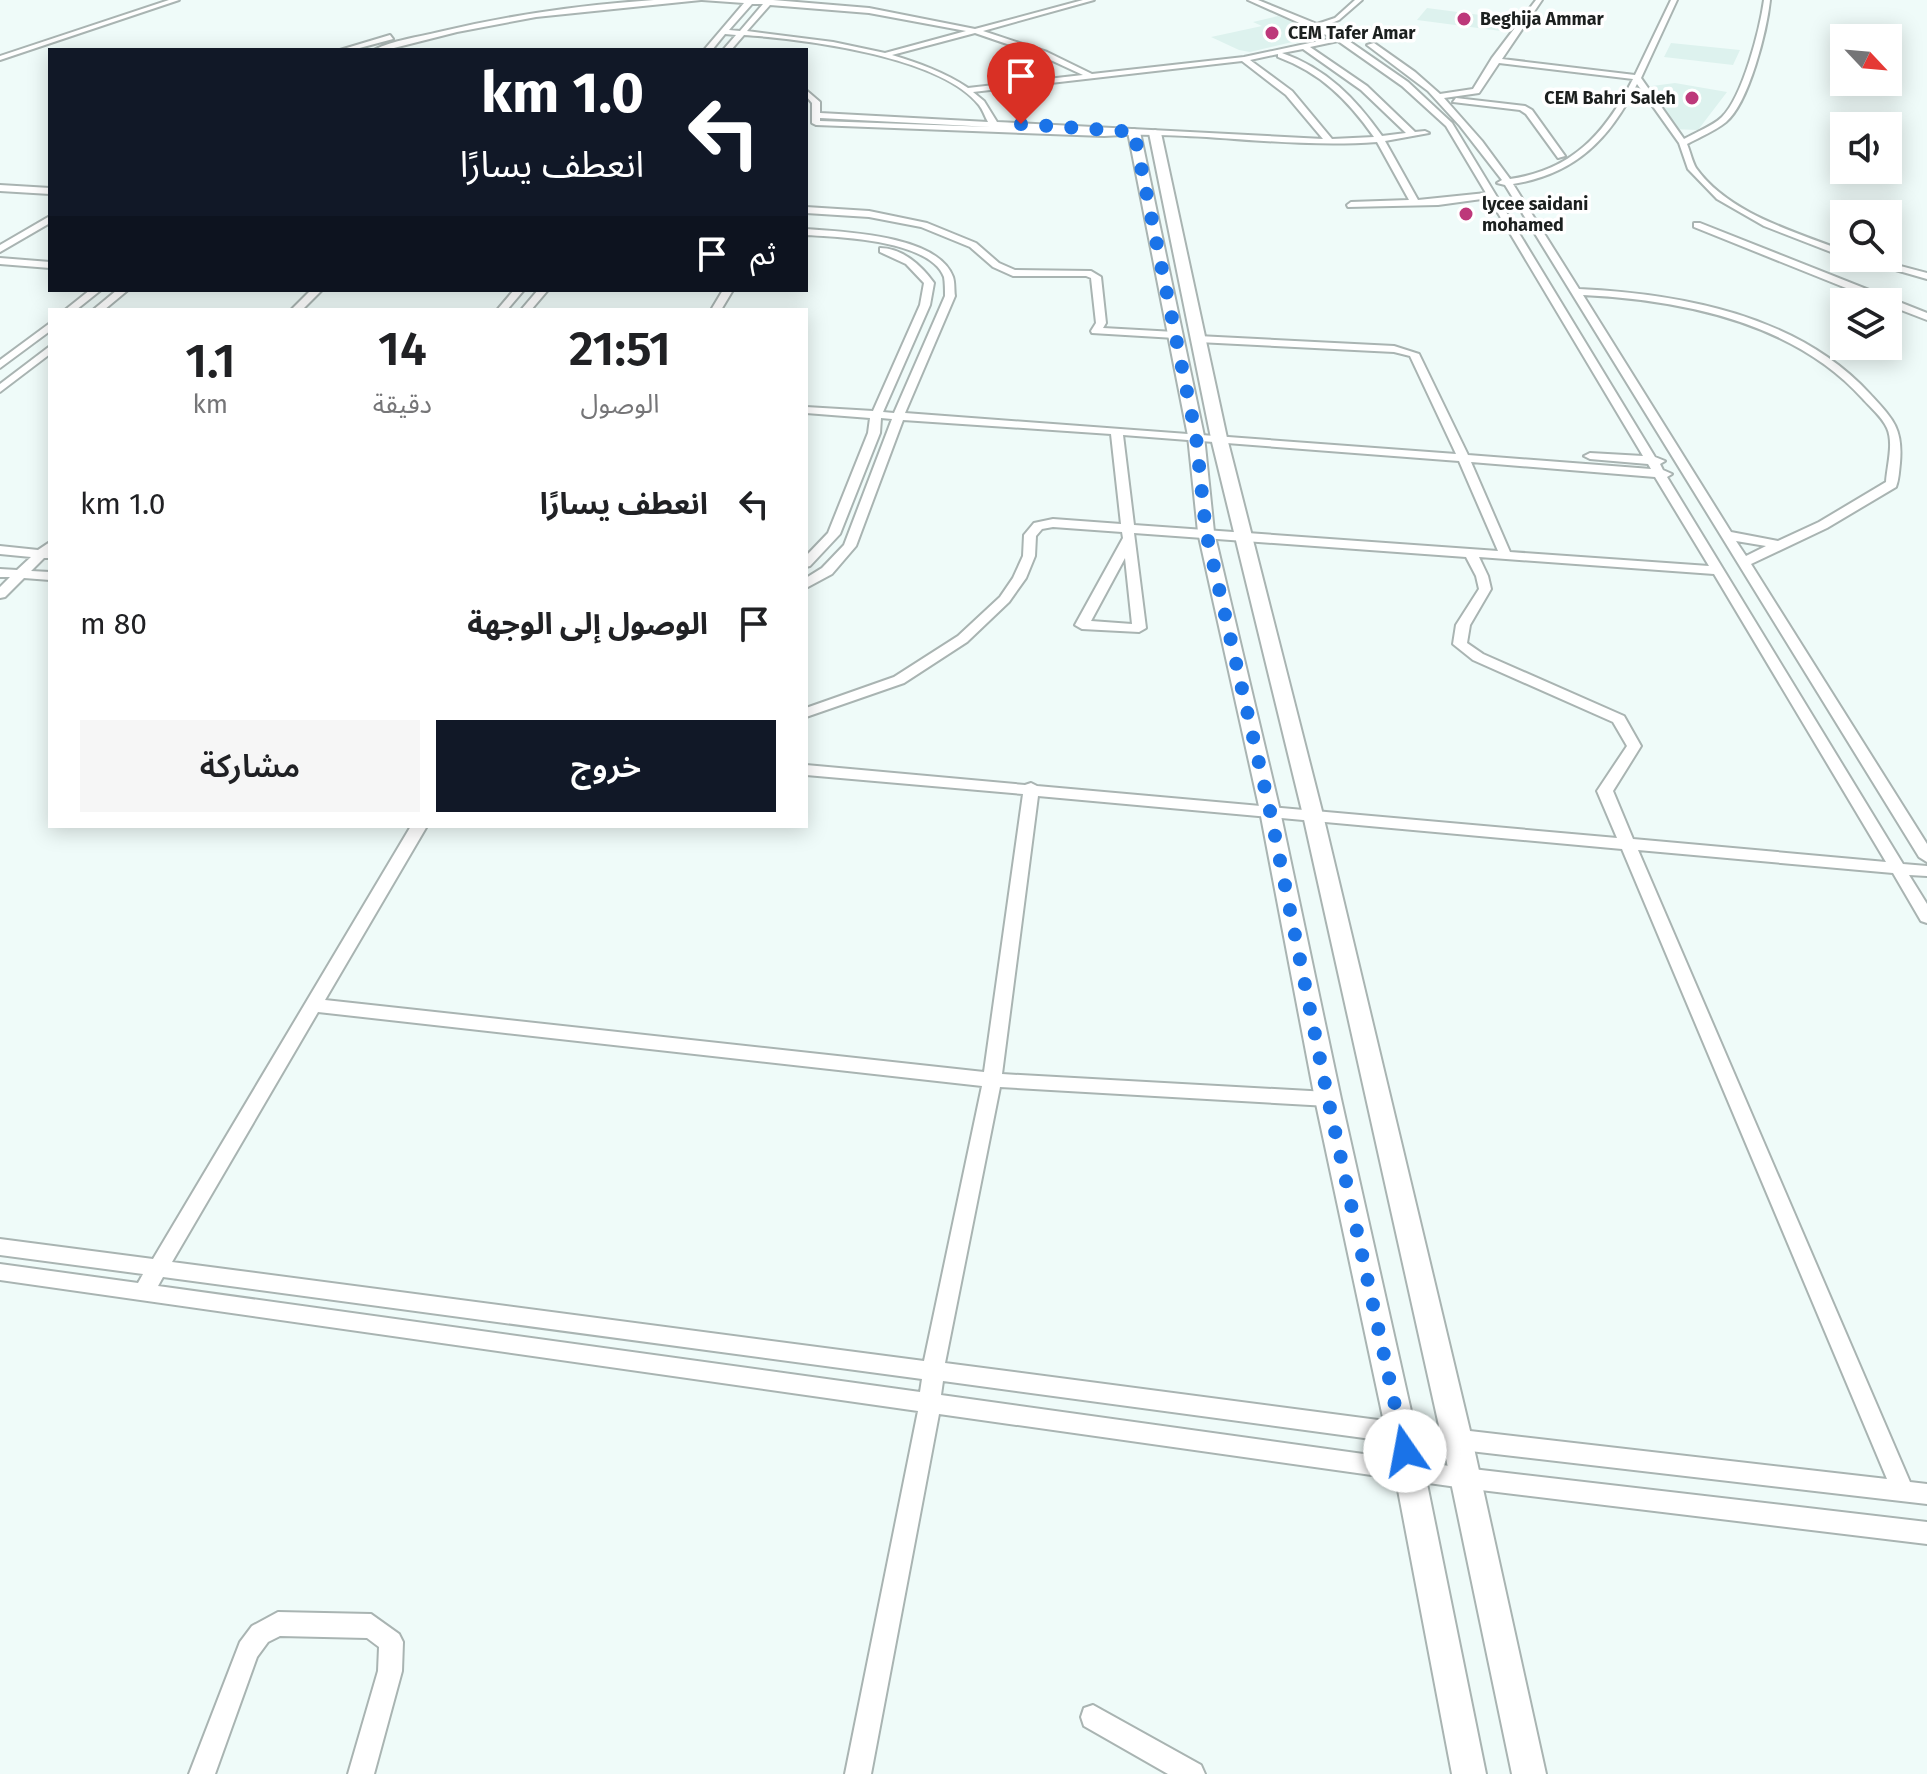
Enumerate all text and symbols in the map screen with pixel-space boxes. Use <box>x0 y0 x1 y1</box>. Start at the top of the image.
place label: Beghija Ammar <box>1480 8 1605 30</box>
marker: Beghija Ammar <box>1455 10 1473 28</box>
place label: CEM Tafer Amar <box>1288 22 1416 44</box>
marker: CEM Tafer Amar <box>1263 24 1281 42</box>
north arrow <box>1830 24 1902 96</box>
map controls <box>1830 24 1902 360</box>
pin <box>987 42 1055 124</box>
icon: arrive <box>999 54 1043 98</box>
text: 1.0 km <box>481 60 644 127</box>
icon: left <box>672 80 776 184</box>
place label: CEM Bahri Saleh <box>1544 87 1676 109</box>
marker: CEM Bahri Saleh <box>1683 89 1701 107</box>
button: sound <box>1830 112 1902 184</box>
text: انعطف يسارًا <box>460 143 644 187</box>
place label: lycee saidani mohamed <box>1482 193 1588 236</box>
button: search <box>1830 200 1902 272</box>
marker: lycee saidani mohamed <box>1457 205 1475 223</box>
icon: arrive <box>690 232 734 276</box>
text: ثم <box>750 236 776 272</box>
button: layers <box>1830 288 1902 360</box>
text: 14 <box>378 320 427 378</box>
text: 21:51 <box>569 320 671 378</box>
text: 1.1 <box>185 332 236 390</box>
text: km <box>193 389 228 420</box>
text: دقيقة <box>373 389 432 420</box>
text: الوصول <box>580 389 660 420</box>
icon: left <box>732 482 776 526</box>
text: 1.0 km <box>80 486 166 522</box>
text: انعطف يسارًا <box>540 486 708 522</box>
icon: arrive <box>732 602 776 646</box>
text: 80 m <box>80 606 147 642</box>
text: الوصول إلى الوجهة <box>467 606 708 642</box>
button: مشاركة <box>80 720 420 812</box>
button: خروج <box>436 720 776 812</box>
position arrow <box>1363 1409 1447 1493</box>

